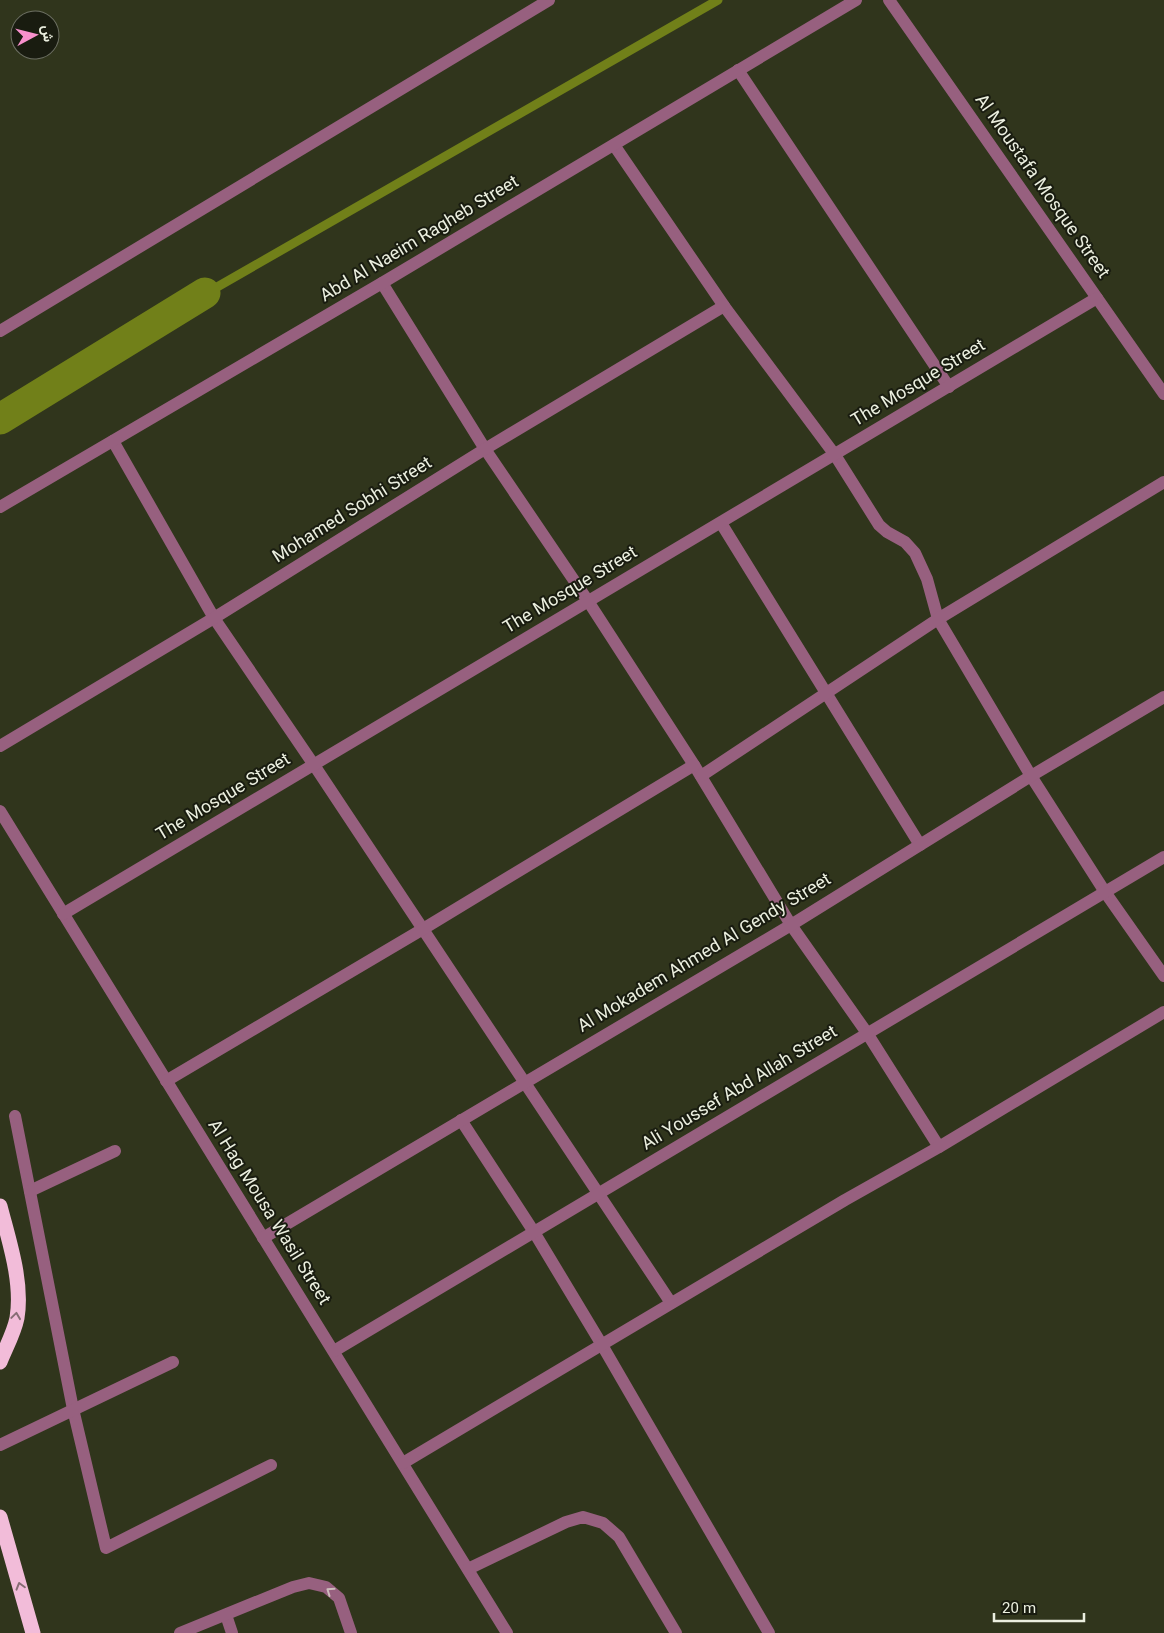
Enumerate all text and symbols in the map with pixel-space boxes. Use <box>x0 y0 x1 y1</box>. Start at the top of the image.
north arrow <box>10 10 60 60</box>
text: ش <box>34 24 58 44</box>
street label: Al Moustafa Mosque Street <box>966 89 1116 285</box>
street label: Abd Al Naeim Ragheb Street <box>315 169 525 311</box>
street label: The Mosque Street <box>847 333 992 435</box>
street label: Mohamed Sobhi Street <box>268 450 438 572</box>
street label: The Mosque Street <box>499 540 644 642</box>
street label: The Mosque Street <box>152 747 297 849</box>
street label: Al Mokadem Ahmed Al Gendy Street <box>573 867 837 1041</box>
street label: Ali Youssef Abd Allah Street <box>637 1019 843 1159</box>
street label: Al Hag Mousa Wasil Street <box>199 1115 337 1311</box>
one-way arrow <box>10 1312 21 1320</box>
one-way arrow <box>15 1583 25 1591</box>
one-way arrow <box>326 1588 336 1597</box>
scale bar <box>994 1590 1084 1622</box>
text: 20 m <box>1002 1598 1036 1621</box>

